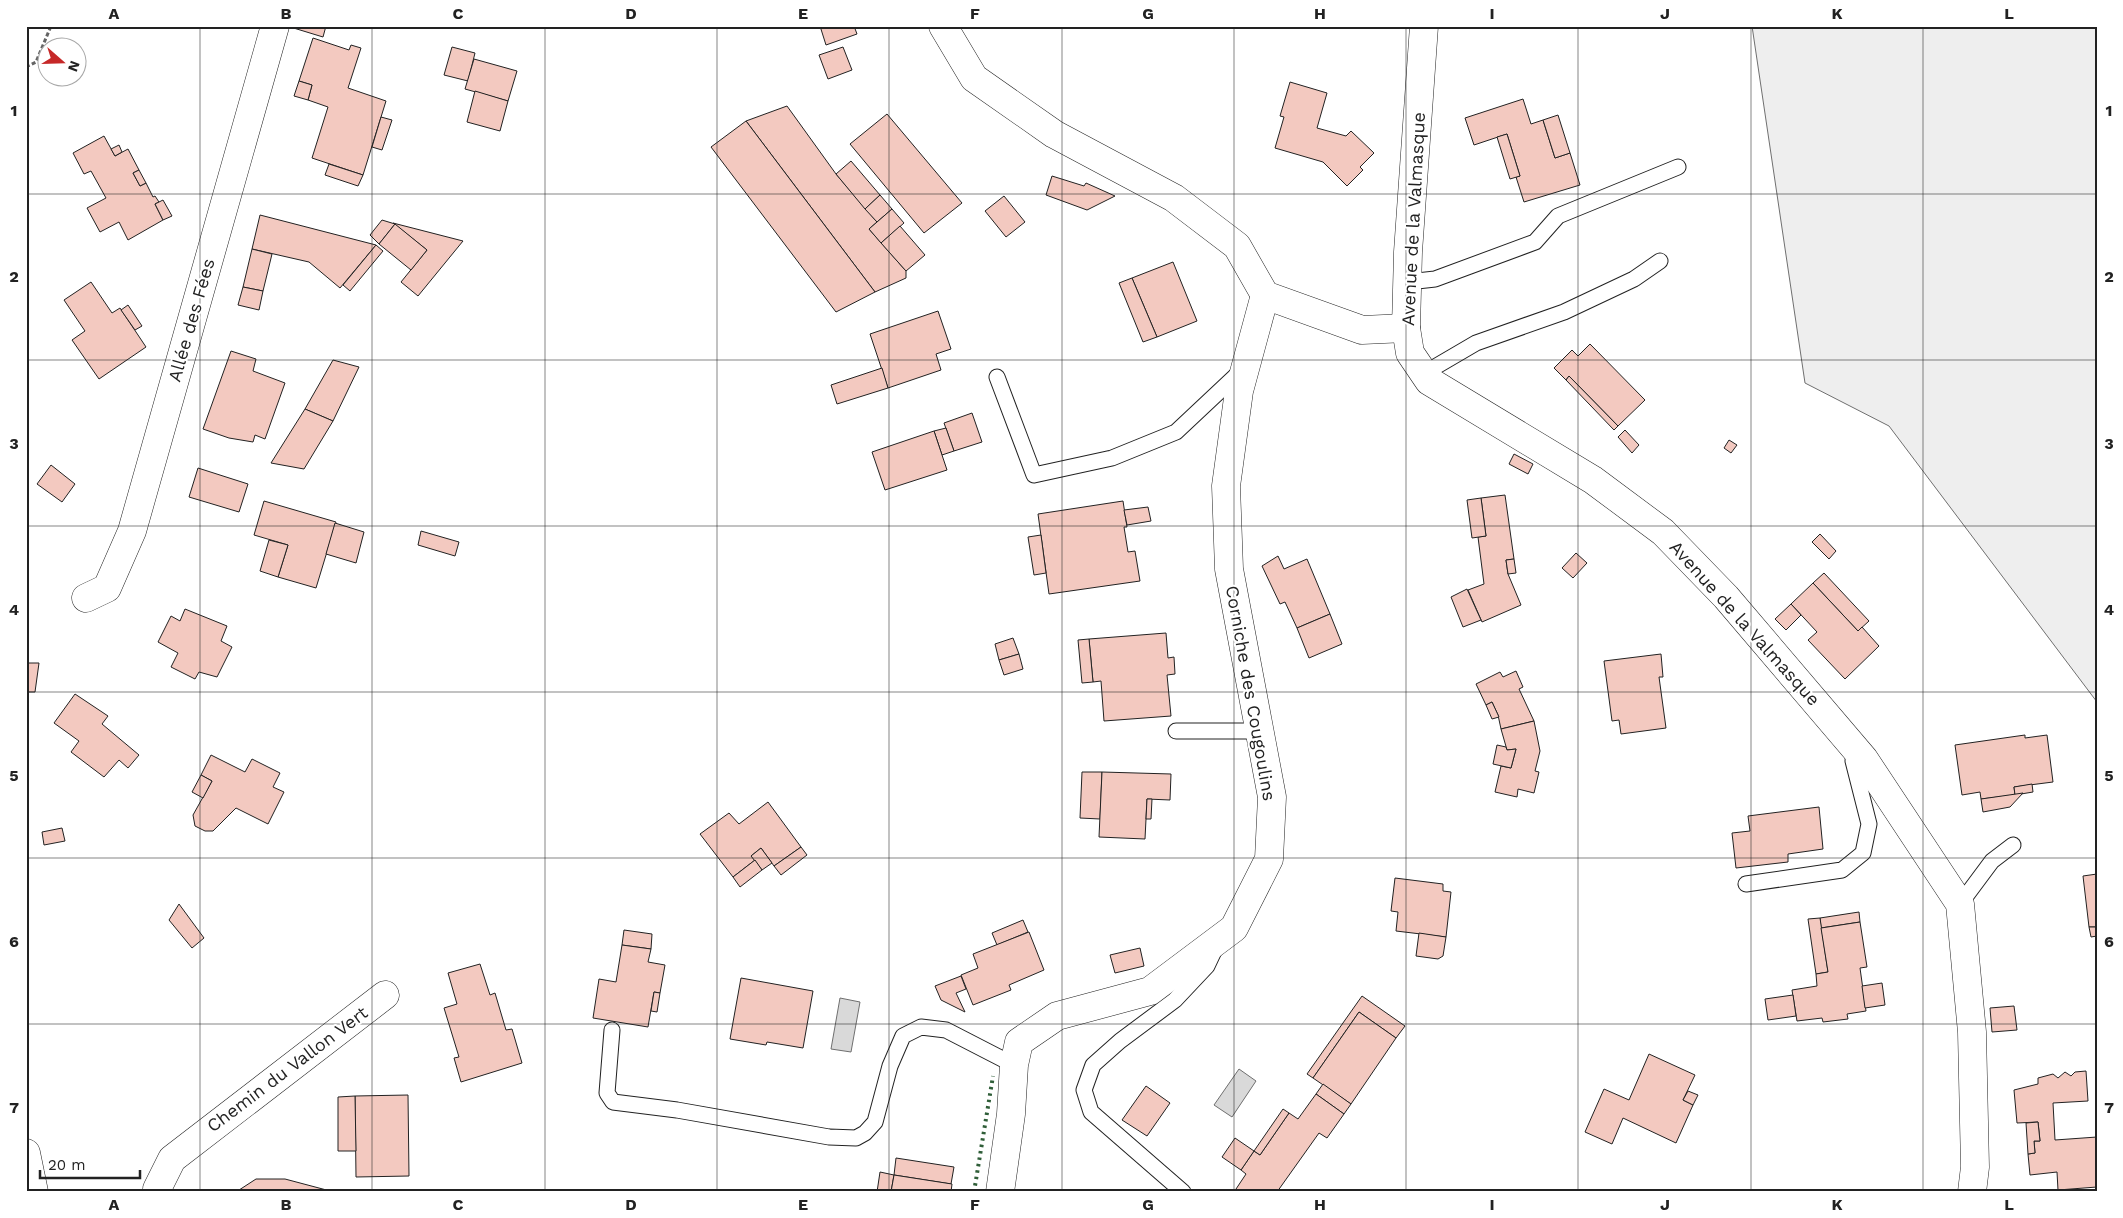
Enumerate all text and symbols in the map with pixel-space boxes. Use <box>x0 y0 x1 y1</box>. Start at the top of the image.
text: A <box>109 4 120 23</box>
text: B <box>281 4 292 23</box>
text: C <box>453 4 464 23</box>
text: D <box>625 4 637 23</box>
text: E <box>798 4 808 23</box>
text: F <box>970 4 980 23</box>
text: G <box>1142 4 1154 23</box>
text: H <box>1314 4 1326 23</box>
text: I <box>1489 4 1495 23</box>
text: J <box>1660 4 1670 23</box>
text: K <box>1831 4 1843 23</box>
text: L <box>2004 4 2014 23</box>
north arrow <box>38 38 88 88</box>
text: N <box>65 59 84 74</box>
text: 1 <box>11 101 17 120</box>
text: 1 <box>2106 101 2112 120</box>
street label: Avenue de la Valmasque <box>1397 111 1429 327</box>
street label: Allée des Fées <box>163 256 219 384</box>
text: 2 <box>9 267 19 286</box>
text: 2 <box>2104 267 2114 286</box>
text: 3 <box>9 434 19 453</box>
text: 3 <box>2104 434 2114 453</box>
street label: Avenue de la Valmasque <box>1665 536 1825 710</box>
street label: Corniche des Cougoulins <box>1222 584 1280 802</box>
text: 4 <box>9 600 19 619</box>
text: 4 <box>2104 600 2114 619</box>
text: 5 <box>9 766 19 785</box>
text: 5 <box>2104 766 2114 785</box>
text: 6 <box>9 932 19 951</box>
text: 6 <box>2104 932 2114 951</box>
street label: Chemin du Vallon Vert <box>202 1001 372 1136</box>
text: 7 <box>9 1098 19 1117</box>
text: 7 <box>2104 1098 2114 1117</box>
scale bar <box>40 1148 140 1180</box>
text: 20 m <box>48 1156 86 1174</box>
text: A <box>109 1195 120 1214</box>
text: B <box>281 1195 292 1214</box>
text: C <box>453 1195 464 1214</box>
text: D <box>625 1195 637 1214</box>
text: E <box>798 1195 808 1214</box>
text: F <box>970 1195 980 1214</box>
text: G <box>1142 1195 1154 1214</box>
text: H <box>1314 1195 1326 1214</box>
text: I <box>1489 1195 1495 1214</box>
text: J <box>1660 1195 1670 1214</box>
text: K <box>1831 1195 1843 1214</box>
text: L <box>2004 1195 2014 1214</box>

